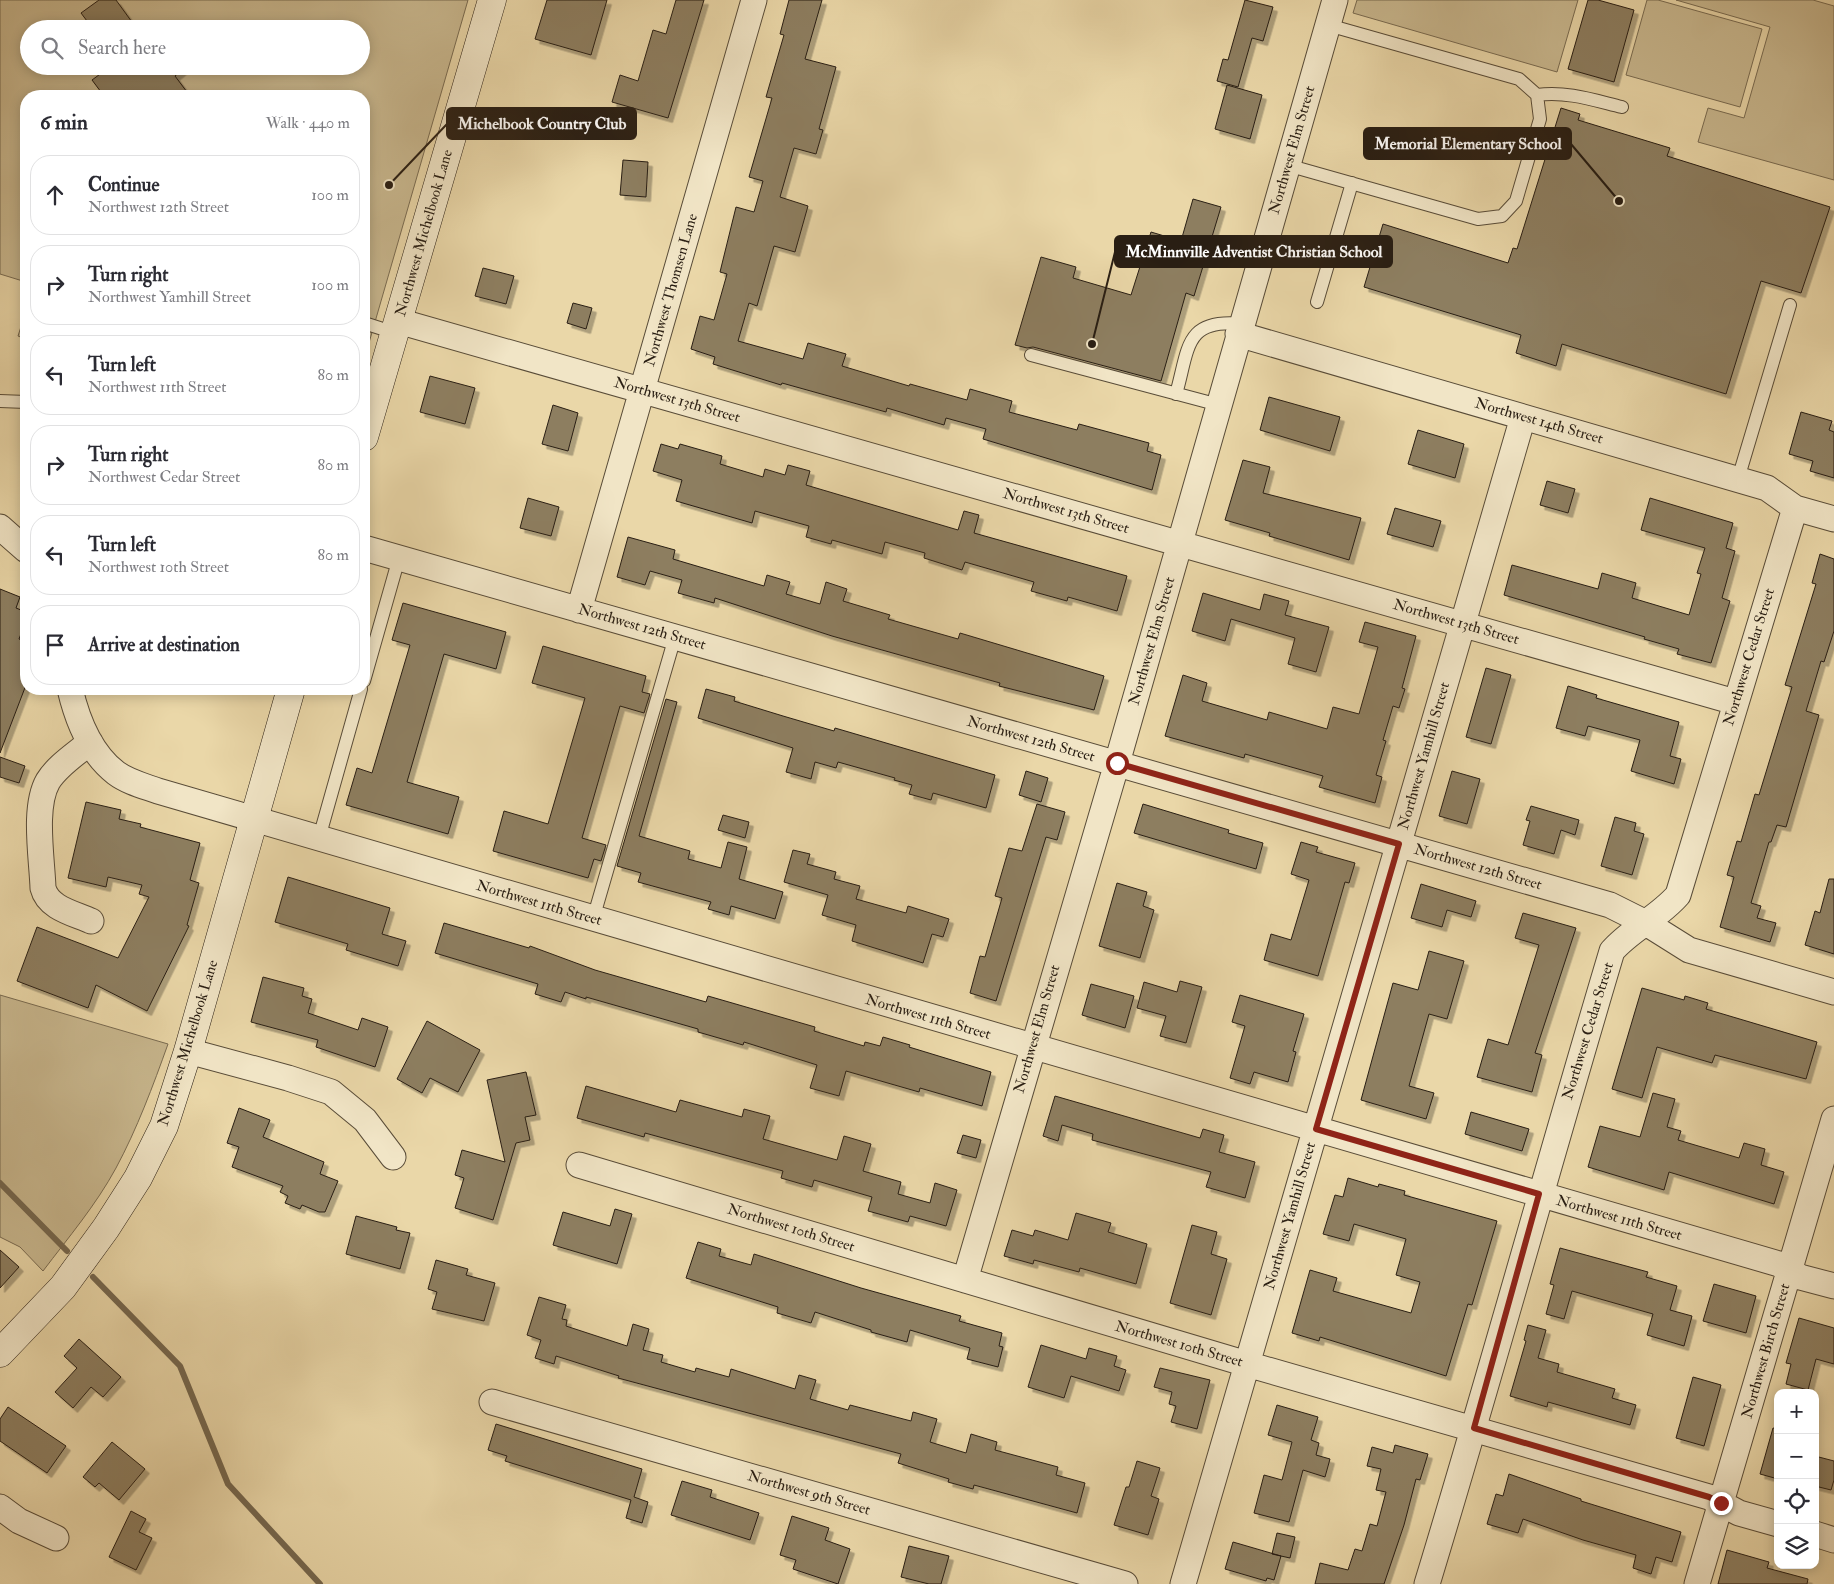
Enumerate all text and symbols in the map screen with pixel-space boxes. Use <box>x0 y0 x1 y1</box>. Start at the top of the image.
search box <box>20 20 370 75</box>
icon: search <box>38 34 66 62</box>
text: Search here <box>78 36 166 60</box>
street label: Northwest Elm Street <box>1265 84 1319 216</box>
callout: Michelbook Country Club <box>447 108 636 139</box>
text: 6 min <box>40 109 88 136</box>
text: Walk · 440 m <box>266 113 350 133</box>
text: Michelbook Country Club <box>457 114 626 135</box>
callout: Memorial Elementary School <box>1364 128 1571 159</box>
text: Memorial Elementary School <box>1374 134 1562 155</box>
street label: Northwest Michelbook Lane <box>391 147 457 319</box>
text: Continue <box>88 173 159 197</box>
icon: ahead <box>41 181 69 209</box>
text: 100 m <box>311 185 349 205</box>
text: Northwest 12th Street <box>88 197 229 217</box>
street label: Northwest Thomsen Lane <box>640 211 702 369</box>
callout: McMinnville Adventist Christian School <box>1115 236 1392 267</box>
text: McMinnville Adventist Christian School <box>1125 242 1383 262</box>
text: Turn right <box>88 263 168 287</box>
icon: right <box>41 271 69 299</box>
text: 100 m <box>311 275 349 295</box>
text: Northwest Yamhill Street <box>88 287 251 307</box>
text: Turn left <box>88 353 156 377</box>
icon: left <box>41 361 69 389</box>
text: 80 m <box>318 365 349 385</box>
street label: Northwest 13th Street <box>612 373 742 427</box>
text: Northwest 11th Street <box>88 377 226 397</box>
street label: Northwest 14th Street <box>1473 394 1605 448</box>
text: Turn right <box>88 443 168 467</box>
icon: right <box>41 451 69 479</box>
text: 80 m <box>318 455 349 475</box>
text: Northwest Cedar Street <box>88 467 240 487</box>
street label: Northwest 13th Street <box>1001 484 1131 538</box>
text: Turn left <box>88 533 156 557</box>
icon: left <box>41 541 69 569</box>
text: 80 m <box>318 545 349 565</box>
text: Northwest 10th Street <box>88 557 229 577</box>
street label: Northwest Elm Street <box>1125 575 1179 707</box>
street label: Northwest Cedar Street <box>1719 586 1779 728</box>
street label: Northwest 13th Street <box>1391 595 1521 649</box>
street label: Northwest 12th Street <box>576 600 708 654</box>
icon: arrive <box>41 631 69 659</box>
text: Arrive at destination <box>88 633 240 657</box>
street label: Northwest Yamhill Street <box>1394 680 1454 832</box>
street label: Northwest 12th Street <box>965 712 1097 766</box>
route start <box>1106 752 1129 775</box>
street label: Northwest 12th Street <box>1412 840 1544 894</box>
street label: Northwest 11th Street <box>474 876 604 930</box>
street label: Northwest Michelbook Lane <box>154 958 222 1128</box>
street label: Northwest Cedar Street <box>1558 960 1618 1102</box>
street label: Northwest Elm Street <box>1010 963 1064 1095</box>
street label: Northwest 11th Street <box>863 990 993 1044</box>
street label: Northwest Yamhill Street <box>1260 1140 1320 1292</box>
street label: Northwest 11th Street <box>1554 1191 1684 1245</box>
street label: Northwest 10th Street <box>725 1200 857 1256</box>
street label: Northwest Birch Street <box>1738 1281 1794 1421</box>
street label: Northwest 10th Street <box>1113 1317 1245 1371</box>
map controls <box>1774 1389 1819 1569</box>
button: + <box>1774 1389 1819 1434</box>
button: − <box>1774 1434 1819 1479</box>
street label: Northwest 9th Street <box>745 1466 873 1520</box>
button: locate <box>1774 1479 1819 1524</box>
route end <box>1710 1492 1733 1515</box>
button: layers <box>1774 1524 1819 1569</box>

